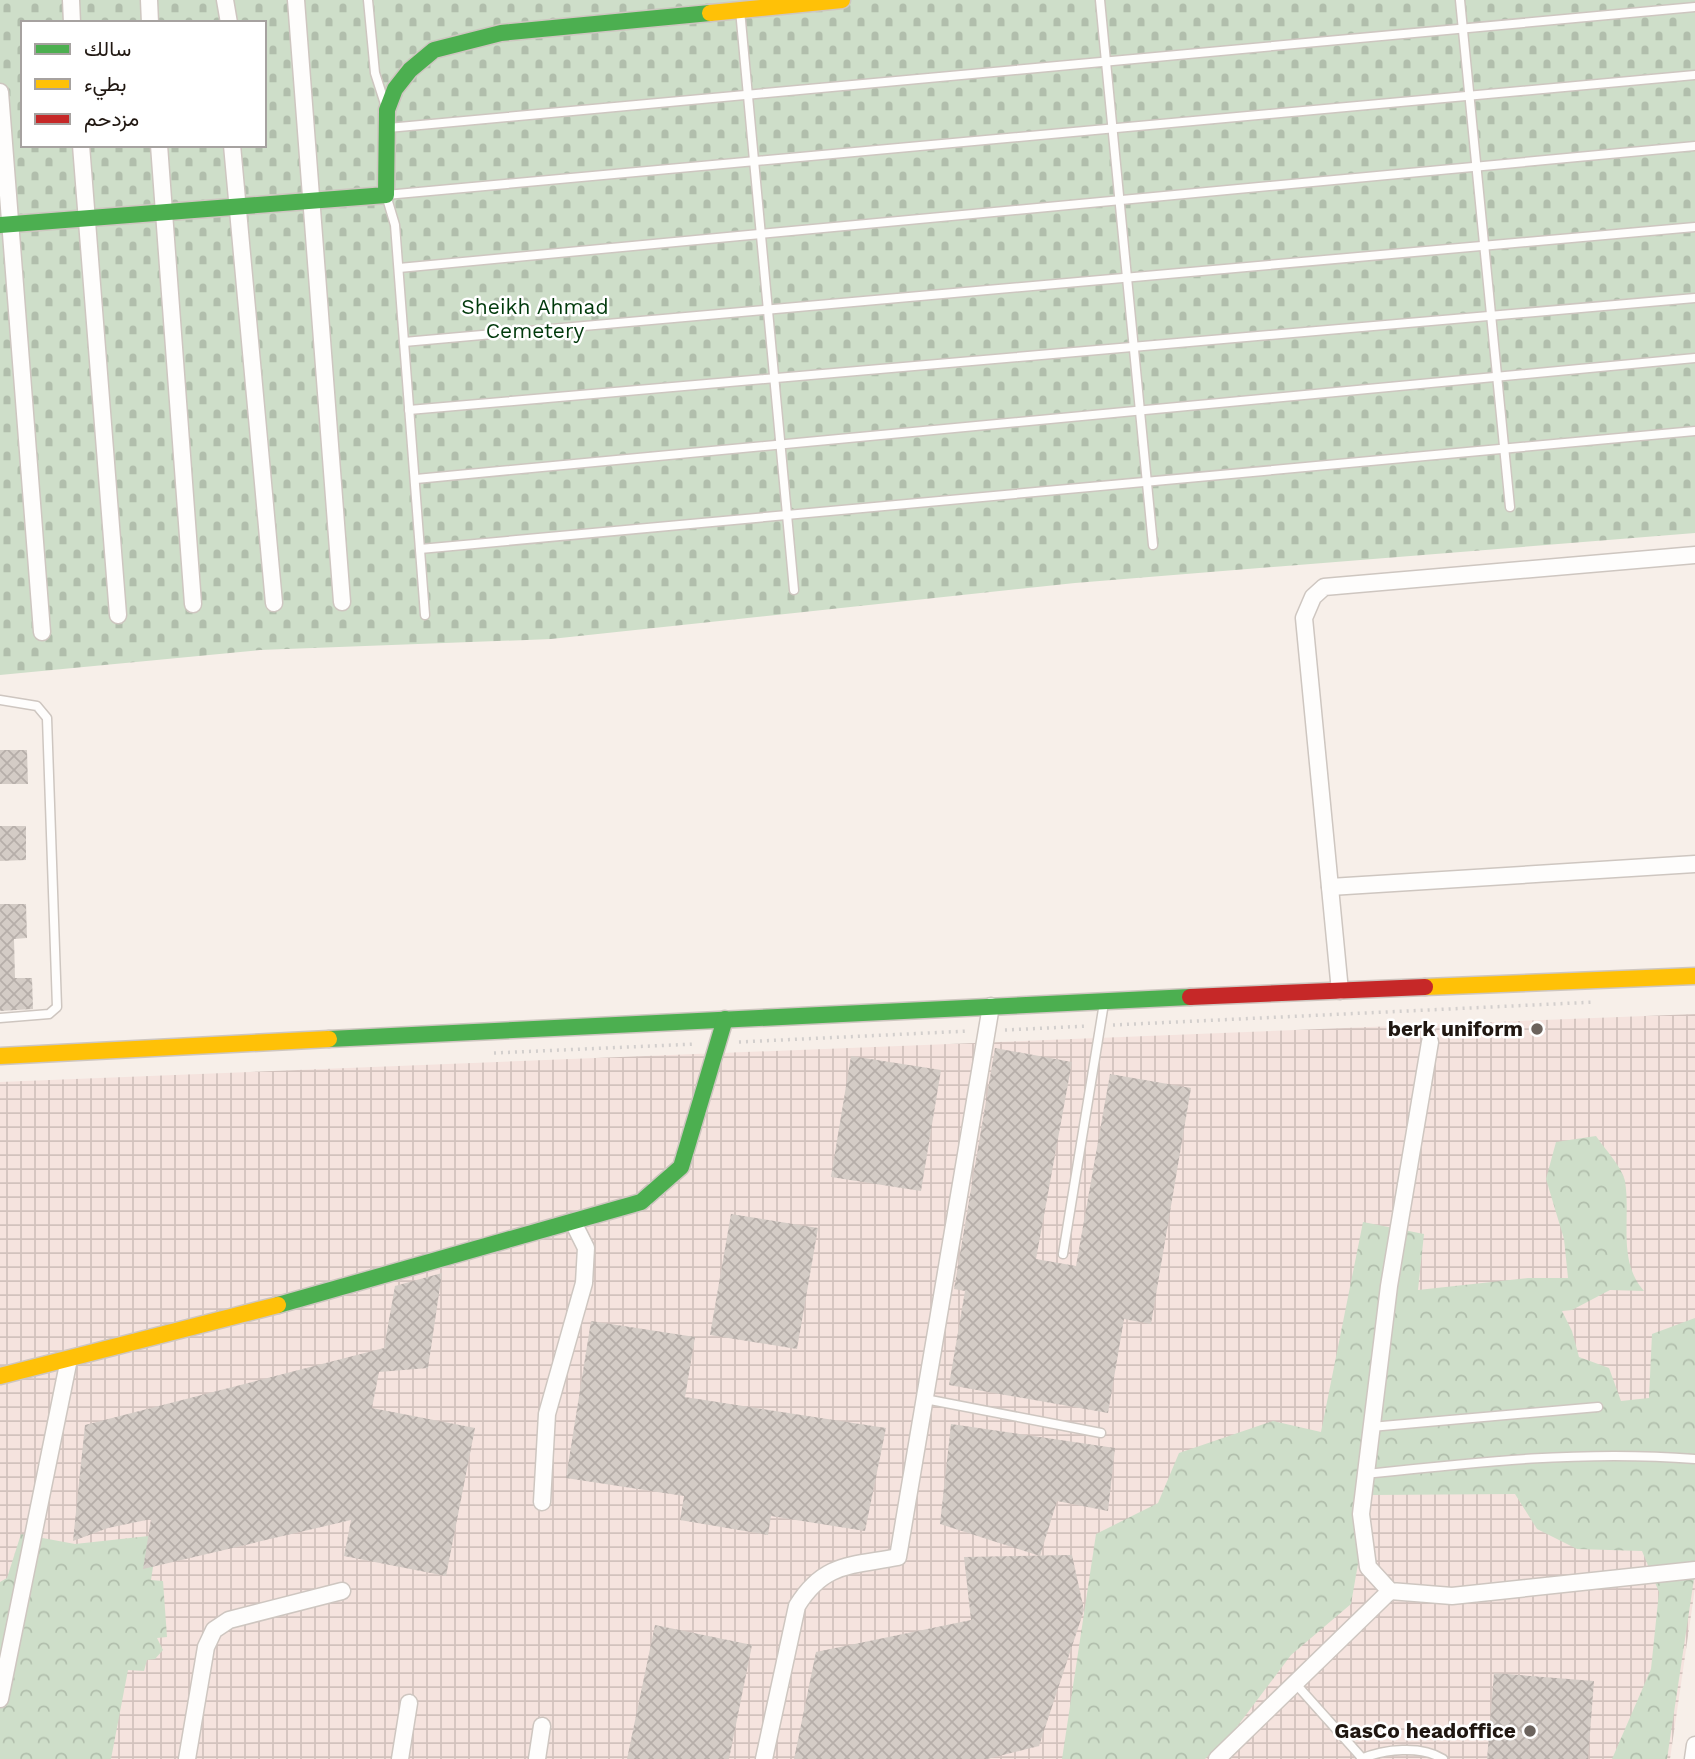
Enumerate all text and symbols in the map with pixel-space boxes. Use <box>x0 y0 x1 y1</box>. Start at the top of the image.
legend <box>21 21 266 147</box>
text: سالك <box>84 36 131 61</box>
text: بطيء <box>84 71 127 101</box>
text: مزدحم <box>84 106 139 133</box>
park label: Sheikh Ahmad Cemetery <box>461 294 609 343</box>
place label: berk uniform <box>1388 1016 1523 1041</box>
marker: berk uniform <box>1529 1021 1545 1037</box>
place label: GasCo headoffice <box>1334 1718 1516 1743</box>
marker: GasCo headoffice <box>1522 1723 1538 1739</box>

